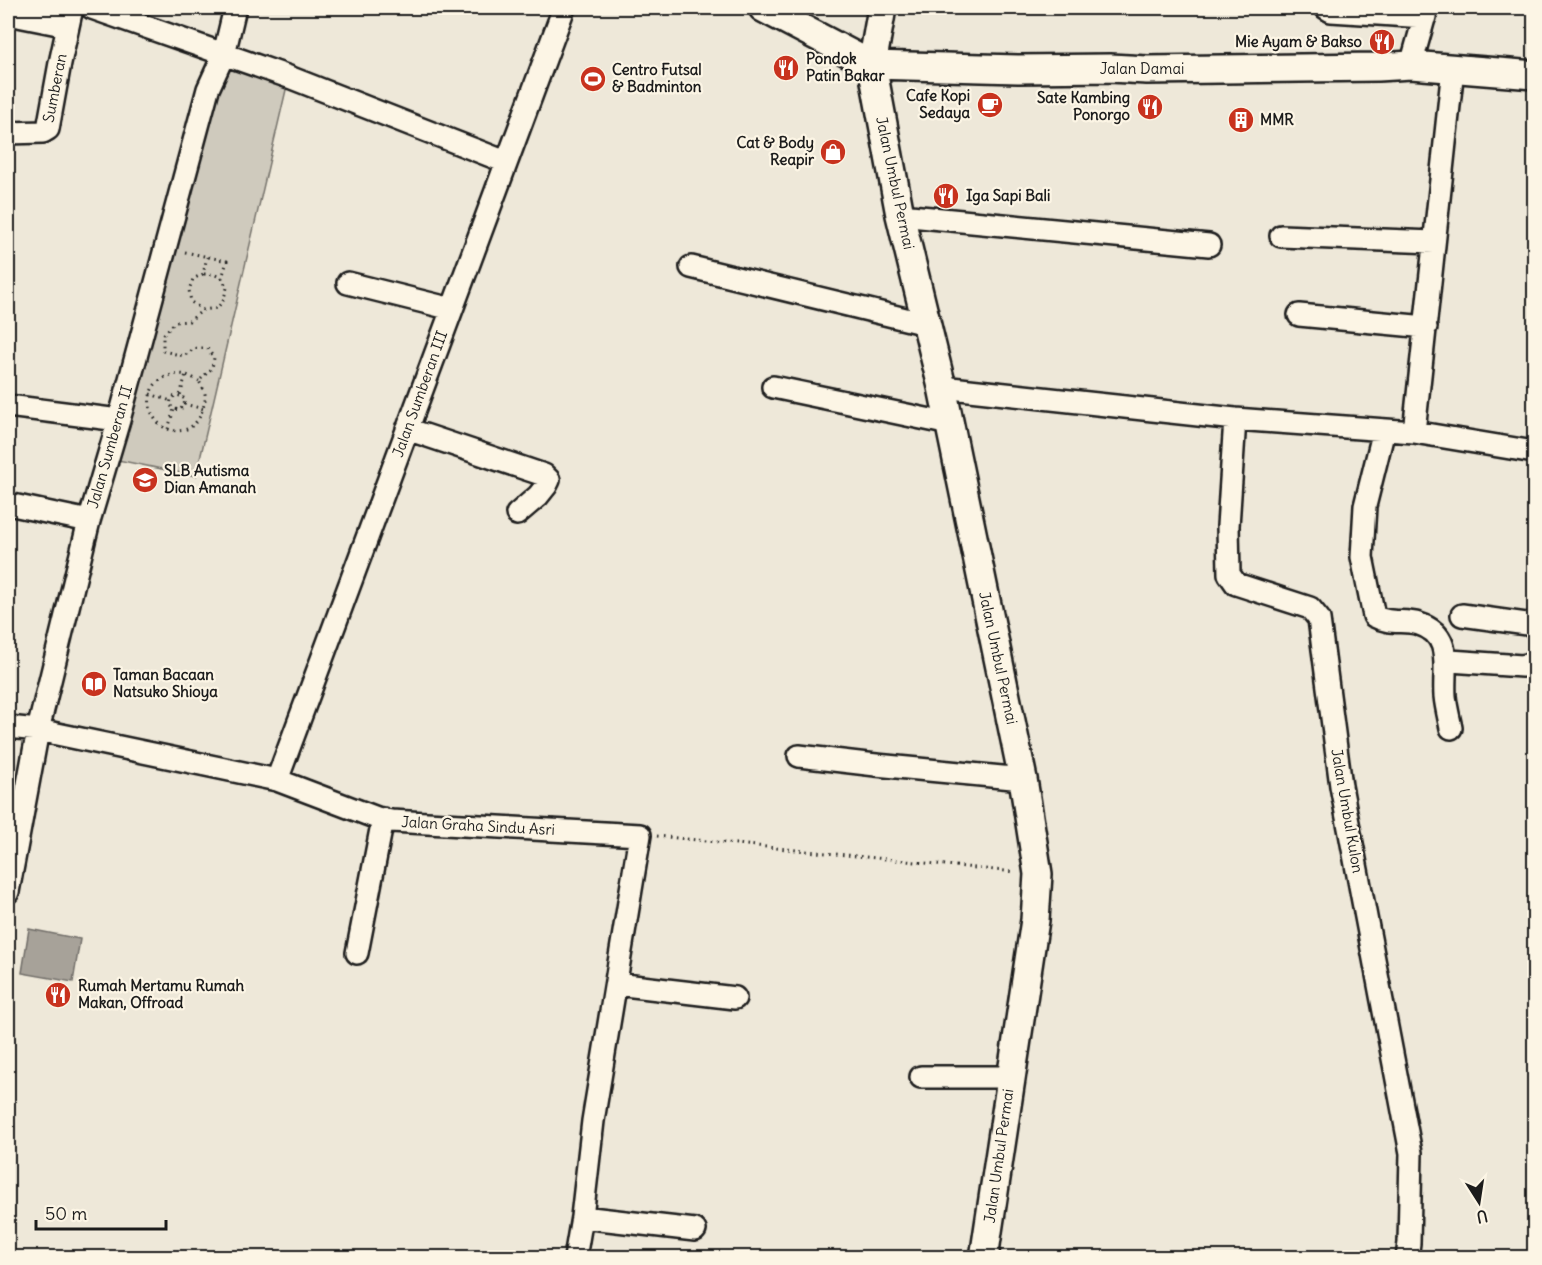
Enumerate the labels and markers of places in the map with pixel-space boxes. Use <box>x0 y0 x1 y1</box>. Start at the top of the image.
restaurant icon: Mie Ayam & Bakso <box>1367 27 1397 57</box>
place label: Mie Ayam & Bakso <box>1235 32 1363 52</box>
place label: Pondok Patin Bakar <box>806 49 885 85</box>
restaurant icon: Pondok Patin Bakar <box>771 53 801 83</box>
place label: Centro Futsal & Badminton <box>612 60 702 96</box>
sports icon: Centro Futsal & Badminton <box>578 64 608 94</box>
place label: Cafe Kopi Sedaya <box>906 86 970 123</box>
place label: Sate Kambing Ponorgo <box>1037 88 1131 125</box>
cafe icon: Cafe Kopi Sedaya <box>975 90 1005 120</box>
restaurant icon: Sate Kambing Ponorgo <box>1135 92 1165 122</box>
building icon: MMR <box>1226 105 1256 135</box>
place label: MMR <box>1260 110 1294 129</box>
place label: Cat & Body Reapir <box>736 133 815 170</box>
shop icon: Cat & Body Reapir <box>818 137 848 167</box>
restaurant icon: Iga Sapi Bali <box>931 181 961 211</box>
place label: Iga Sapi Bali <box>966 186 1050 206</box>
place label: SLB Autisma Dian Amanah <box>164 461 256 497</box>
school or university icon: SLB Autisma Dian Amanah <box>130 465 160 495</box>
place label: Taman Bacaan Natsuko Shioya <box>113 665 218 702</box>
library icon: Taman Bacaan Natsuko Shioya <box>79 669 109 699</box>
place label: Rumah Mertamu Rumah Makan, Offroad <box>78 976 244 1012</box>
restaurant icon: Rumah Mertamu Rumah Makan, Offroad <box>43 980 73 1010</box>

